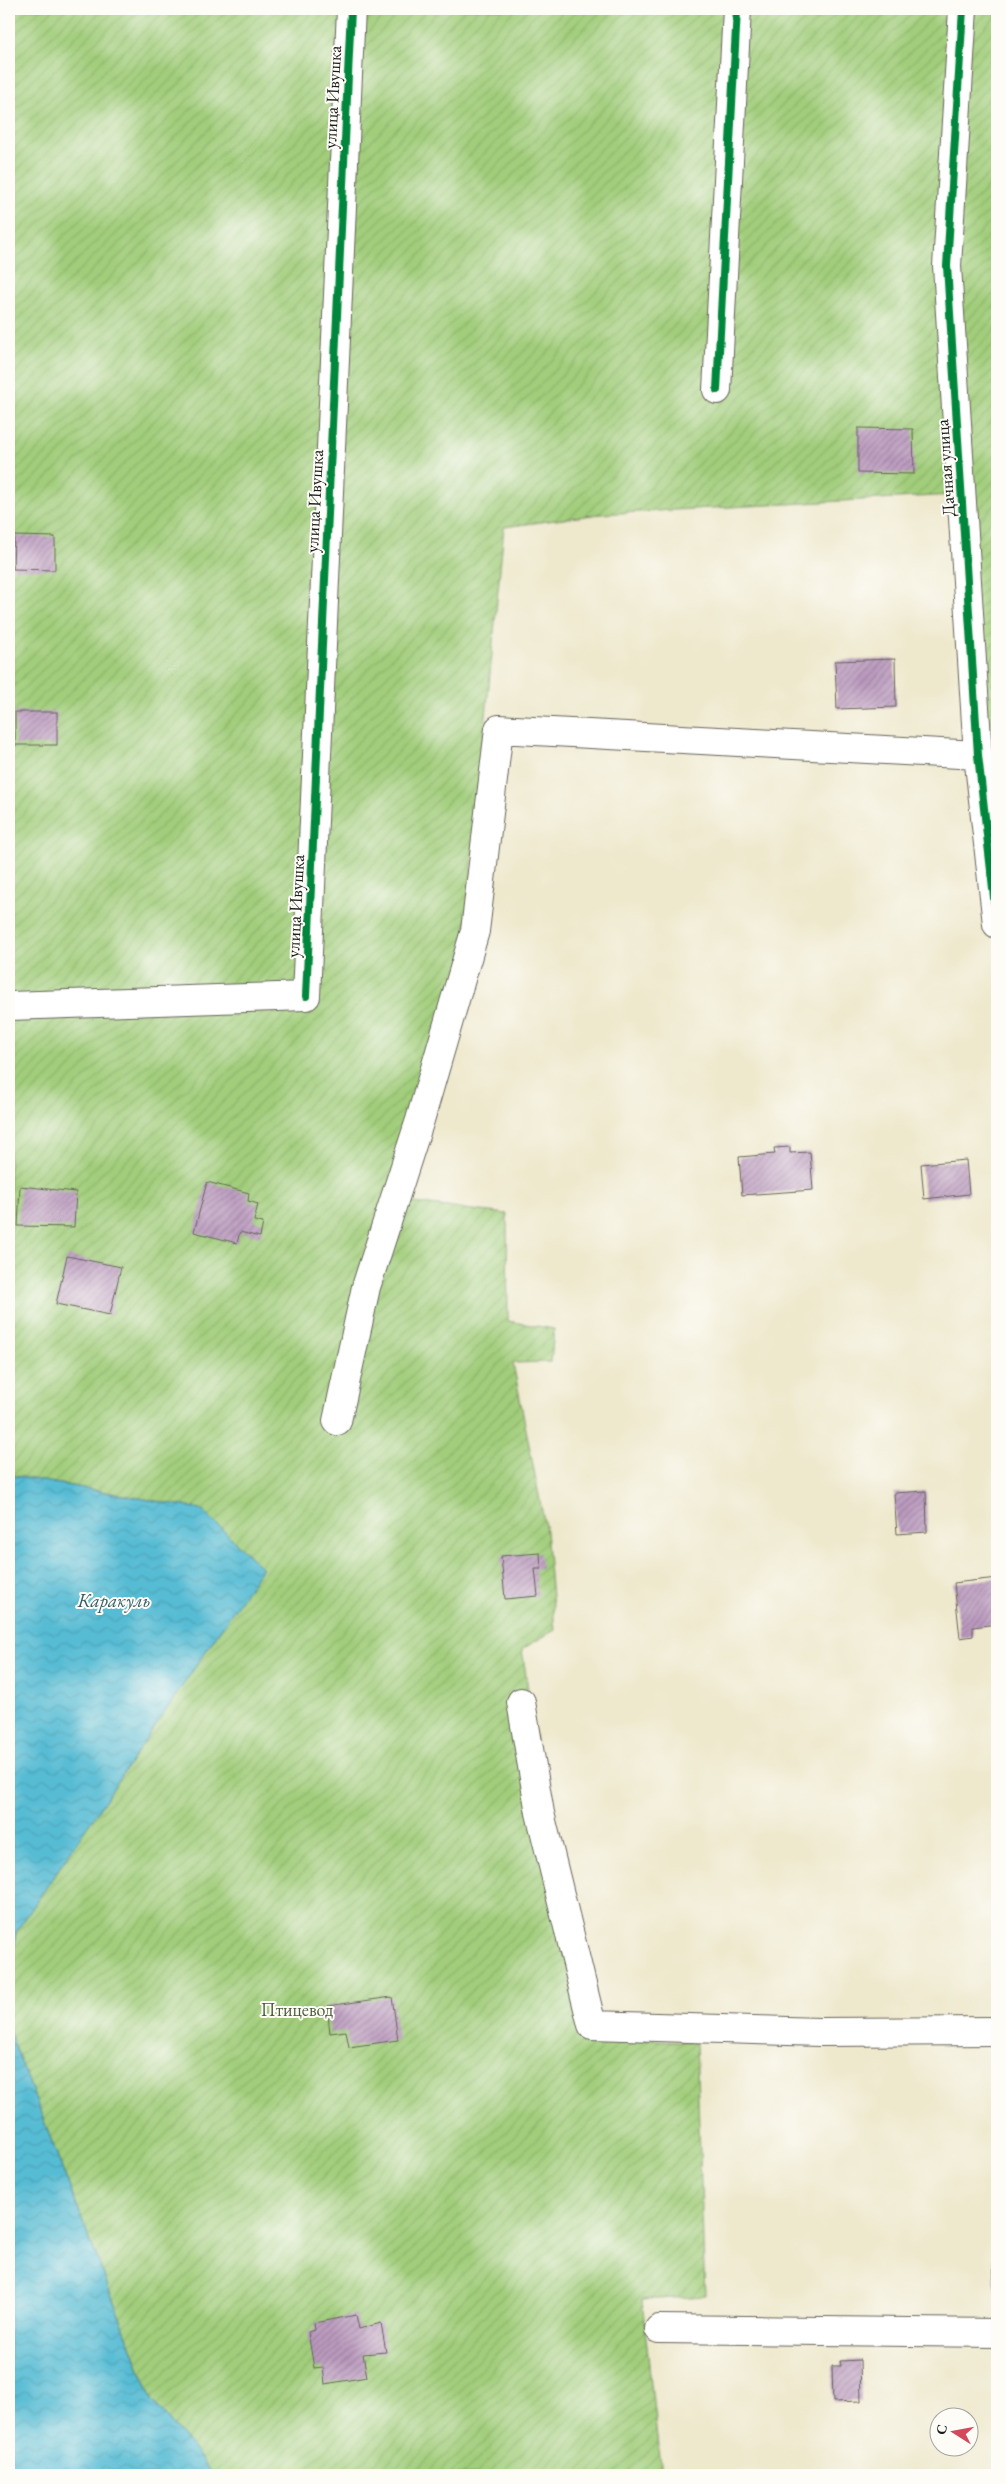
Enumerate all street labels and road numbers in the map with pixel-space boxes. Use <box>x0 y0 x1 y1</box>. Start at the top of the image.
street label: улица Ивушка <box>318 44 346 149</box>
street label: Дачная улица <box>930 418 960 518</box>
street label: улица Ивушка <box>300 448 328 553</box>
street label: улица Ивушка <box>281 853 309 958</box>

